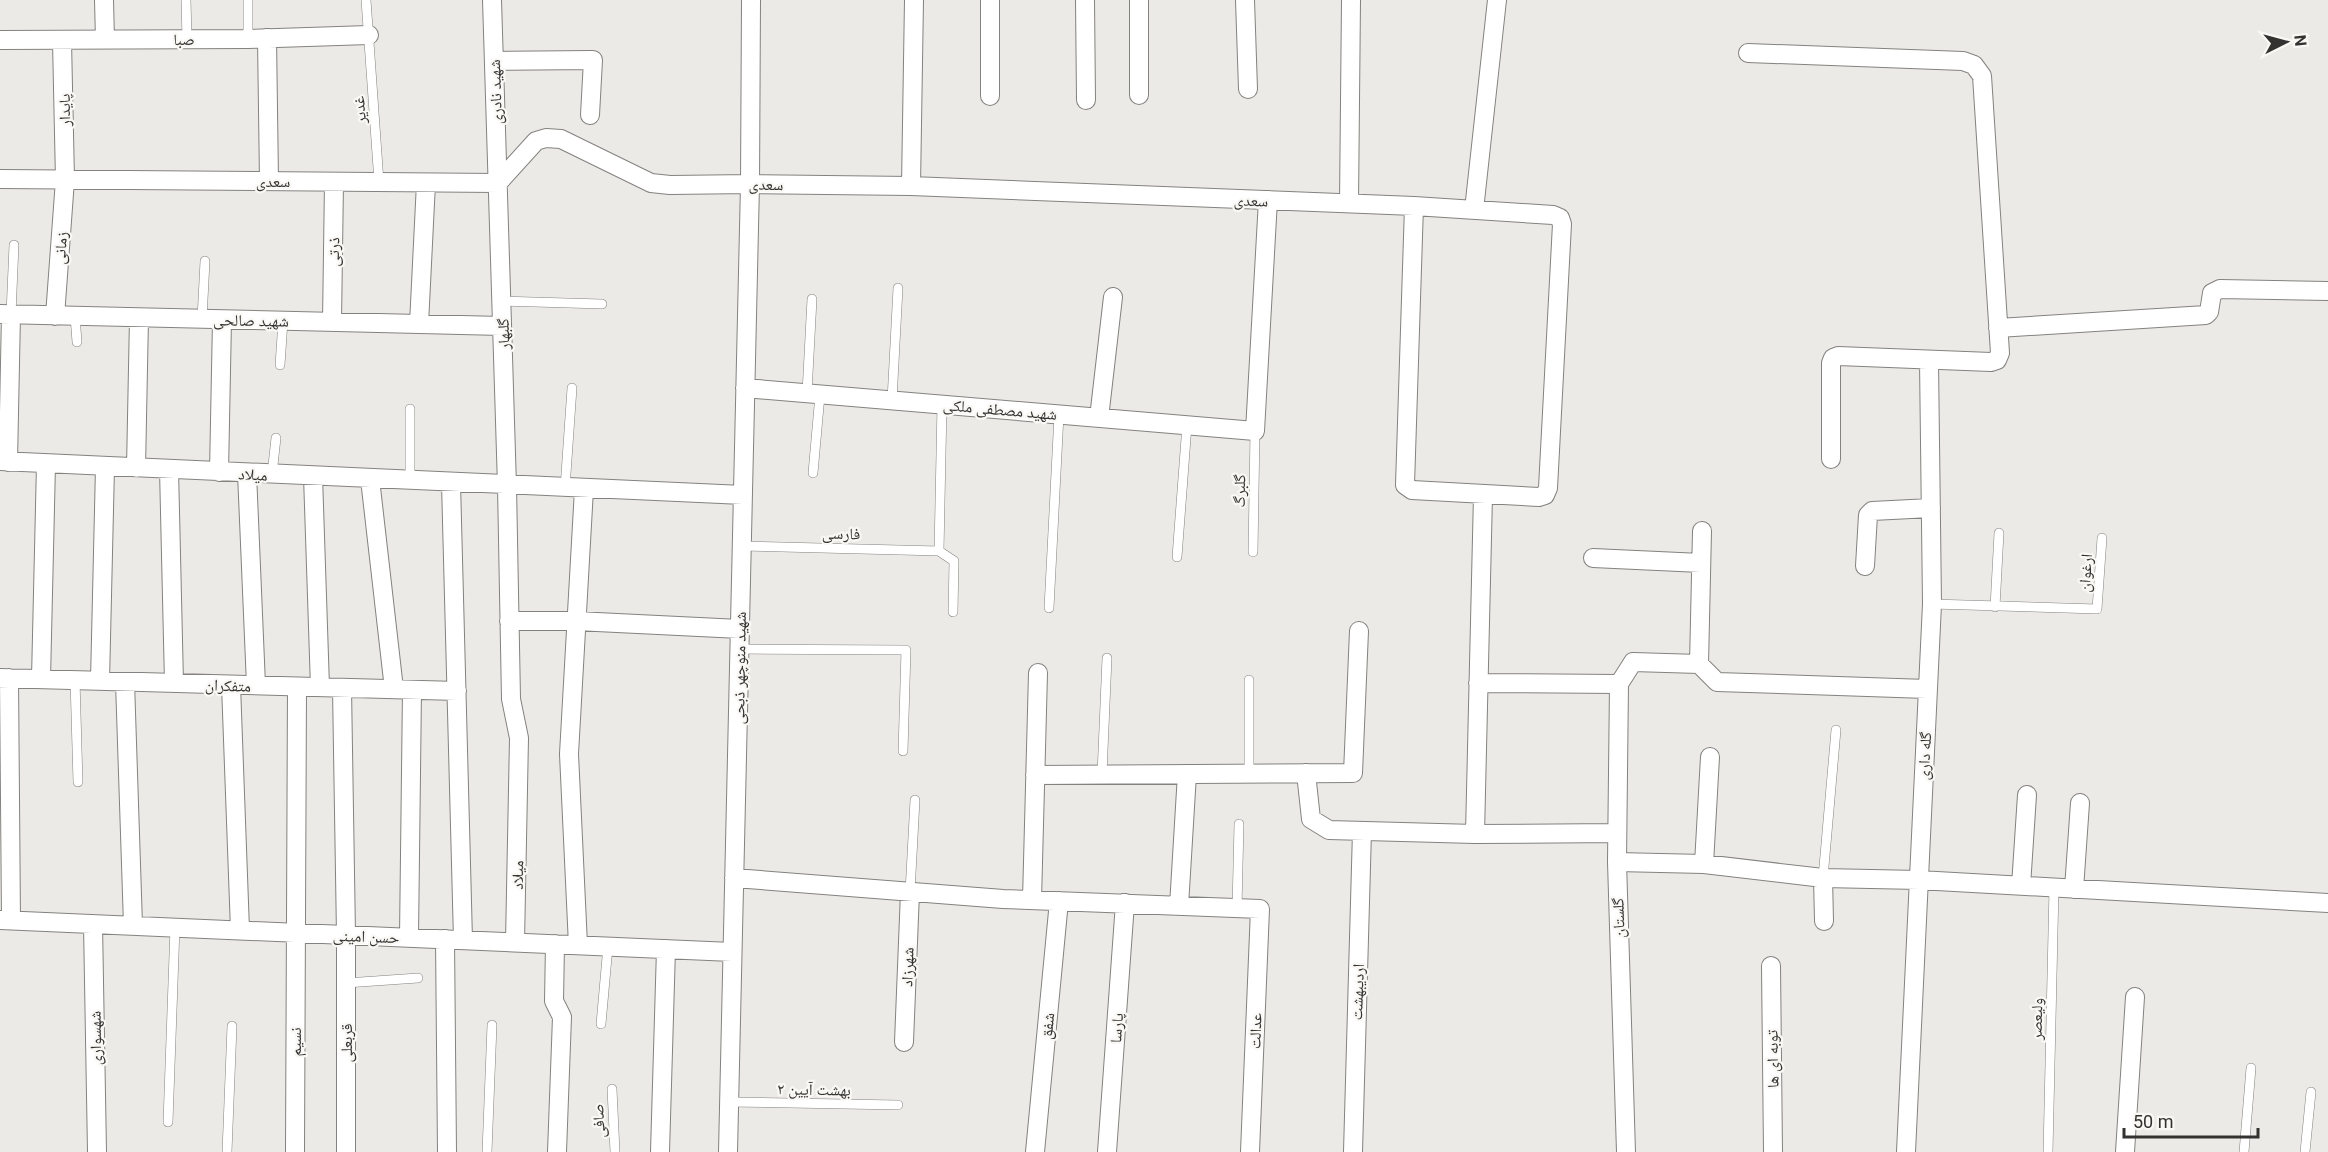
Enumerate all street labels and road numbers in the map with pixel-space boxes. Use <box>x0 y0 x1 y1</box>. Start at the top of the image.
street label: صبا <box>173 30 195 49</box>
street label: شهید نادری <box>485 59 507 125</box>
street label: پایدار <box>55 93 74 127</box>
street label: غدیر <box>349 96 370 125</box>
street label: سعدی <box>256 172 290 192</box>
street label: سعدی <box>748 175 783 195</box>
street label: سعدی <box>1233 190 1269 212</box>
street label: زمانی <box>50 231 72 265</box>
street label: ذرتی <box>324 237 344 267</box>
street label: شهید صالحی <box>213 310 289 332</box>
street label: گلبهار <box>493 318 514 351</box>
street label: شهید مصطفی ملکی <box>942 395 1058 425</box>
street label: میلاد <box>238 464 268 485</box>
street label: گلبرگ <box>1230 474 1249 508</box>
street label: فارسی <box>822 524 860 544</box>
street label: ارغوان <box>2075 553 2097 593</box>
street label: شهید منوچهر ذبحی <box>729 611 751 725</box>
street label: متفکران <box>205 675 251 697</box>
street label: گله داری <box>1914 731 1936 781</box>
street label: میلاد <box>508 860 527 890</box>
street label: گلستان <box>1608 897 1630 938</box>
street label: حسن امینی <box>332 926 400 948</box>
street label: شهرزاد <box>897 947 918 987</box>
street label: اردیبهشت <box>1347 963 1368 1021</box>
street label: ولیعصر <box>2027 998 2046 1041</box>
street label: شهسواری <box>86 1011 106 1065</box>
street label: شفق <box>1037 1012 1059 1041</box>
street label: پارسا <box>1106 1012 1127 1044</box>
street label: عدالت <box>1245 1013 1266 1049</box>
street label: قربعلی <box>337 1023 357 1063</box>
street label: نسیم <box>286 1027 306 1057</box>
street label: توبه ای ها <box>1762 1029 1784 1088</box>
street label: بهشت آیین ۲ <box>777 1079 851 1101</box>
street label: صافی <box>588 1103 610 1139</box>

